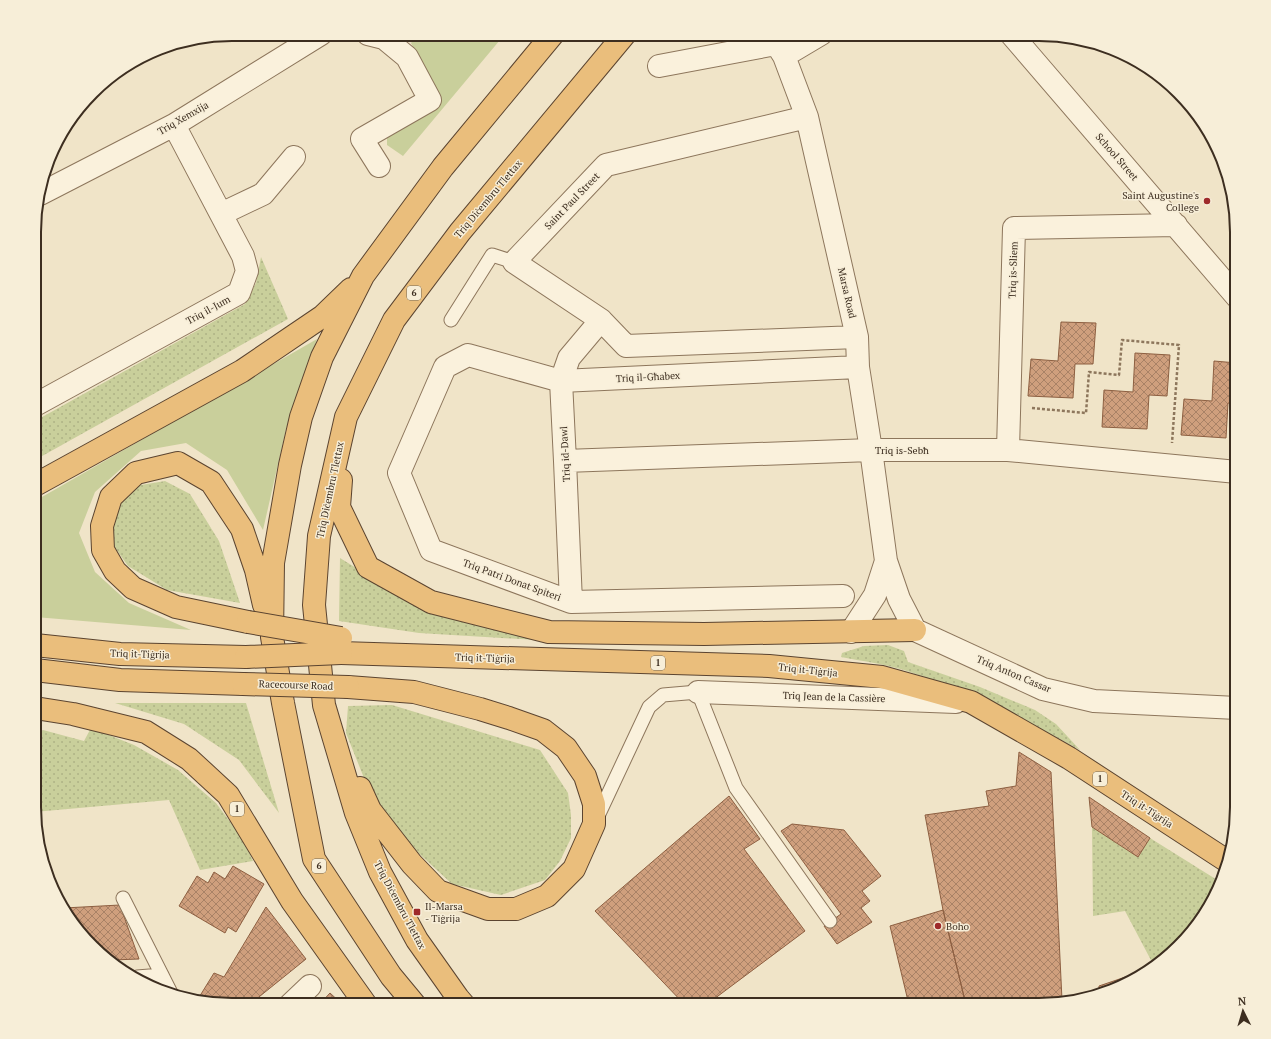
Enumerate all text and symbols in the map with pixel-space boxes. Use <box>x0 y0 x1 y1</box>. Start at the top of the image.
street label: Triq Xemxija <box>155 98 211 138</box>
street label: School Street <box>1093 130 1141 184</box>
street label: Triq Diċembru Tlettax <box>451 157 525 241</box>
street label: Saint Paul Street <box>541 170 603 232</box>
place label: Saint Augustine's College <box>1122 189 1199 214</box>
marker: Saint Augustine's College <box>1202 196 1212 206</box>
street label: Triq is-Sliem <box>1006 241 1021 299</box>
street label: Marsa Road <box>835 266 859 320</box>
road number: 6 <box>407 286 421 300</box>
street label: Triq il-Jum <box>184 292 233 327</box>
street label: Triq il-Għabex <box>616 369 681 385</box>
street label: Triq id-Dawl <box>557 426 573 482</box>
street label: Triq Diċembru Tlettax <box>313 440 347 539</box>
street label: Triq is-Sebħ <box>875 444 929 457</box>
street label: Triq Patri Donat Spiteri <box>461 556 563 604</box>
street label: Triq it-Tiġrija <box>110 646 170 662</box>
street label: Triq it-Tiġrija <box>455 650 515 666</box>
street label: Triq Anton Cassar <box>975 652 1053 696</box>
road number: 1 <box>651 656 665 670</box>
street label: Triq it-Tiġrija <box>778 660 838 680</box>
street label: Racecourse Road <box>258 677 334 693</box>
street label: Triq Jean de la Cassière <box>782 689 886 705</box>
road number: 1 <box>1093 772 1107 786</box>
street label: Triq it-Tiġrija <box>1118 787 1176 831</box>
road number: 1 <box>230 802 244 816</box>
road number: 6 <box>312 859 326 873</box>
street label: Triq Diċembru Tlettax <box>371 859 429 952</box>
place label: Il-Marsa - Tiġrija <box>425 900 463 925</box>
marker: Il-Marsa - Tiġrija <box>412 907 422 917</box>
place label: Boho <box>946 920 970 933</box>
marker: Boho <box>933 921 943 931</box>
north arrow <box>1223 991 1263 1031</box>
text: N <box>1237 994 1248 1008</box>

